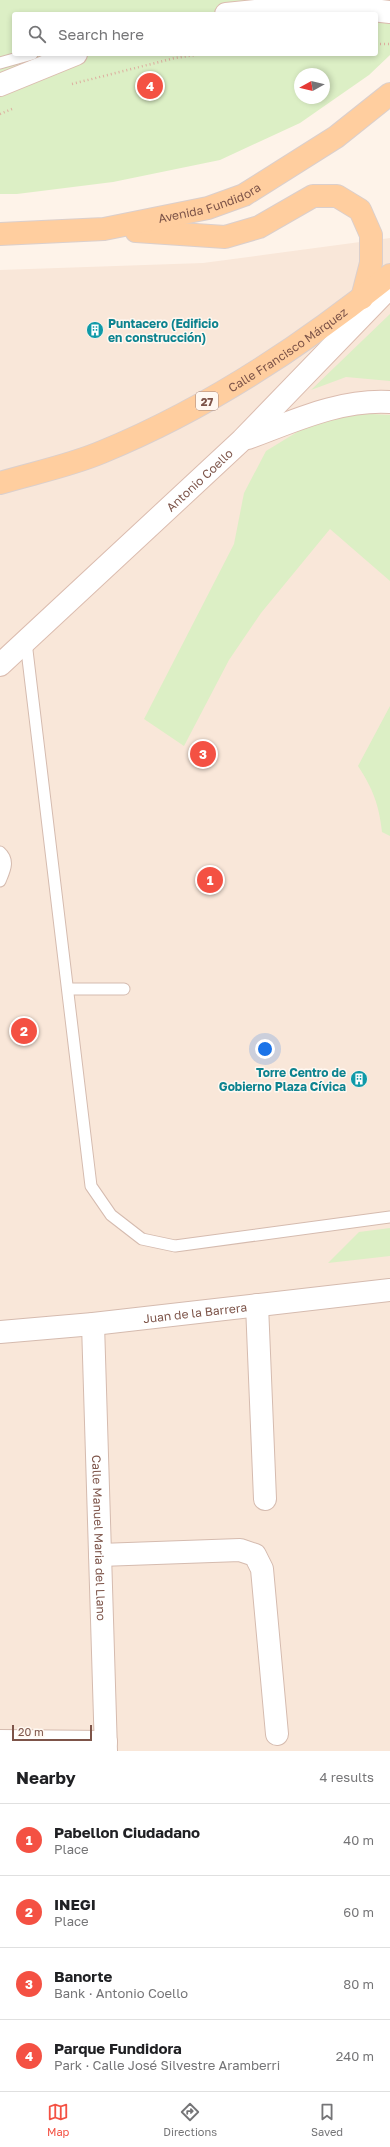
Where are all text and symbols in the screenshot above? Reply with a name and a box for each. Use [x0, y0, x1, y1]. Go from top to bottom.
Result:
search box [12, 12, 378, 56]
icon: search [26, 23, 48, 45]
text: Search here [58, 25, 144, 43]
north arrow [294, 68, 330, 104]
pin: 4 [137, 71, 163, 101]
street label: Avenida Fundidora [157, 179, 263, 225]
street label: Calle Francisco Márquez [225, 304, 350, 395]
place label: Puntacero (Edificio en construcción) [108, 316, 219, 345]
building icon: Puntacero (Edificio en construcción) [85, 320, 105, 340]
road number: 27 [196, 392, 218, 410]
street label: Antonio Coello [163, 445, 236, 514]
pin: 3 [190, 739, 216, 769]
pin: 1 [197, 865, 223, 895]
pin: 2 [11, 1016, 37, 1046]
your location [255, 1039, 275, 1059]
place label: Torre Centro de Gobierno Plaza Cívica [219, 1065, 346, 1094]
building icon: Torre Centro de Gobierno Plaza Cívica [349, 1069, 369, 1089]
street label: Juan de la Barrera [142, 1299, 248, 1326]
street label: Calle Manuel Maria del Llano [89, 1455, 110, 1621]
scale bar [12, 1723, 92, 1742]
text: 20 m [18, 1725, 44, 1738]
text: Nearby [16, 1767, 76, 1788]
text: 4 results [320, 1769, 374, 1785]
text: Pabellon Ciudadano [54, 1823, 200, 1841]
text: 1 [26, 1832, 32, 1848]
text: 40 m [343, 1832, 374, 1848]
text: Place [54, 1841, 89, 1857]
text: INEGI [54, 1895, 96, 1913]
text: 2 [25, 1904, 33, 1920]
text: 60 m [343, 1904, 374, 1920]
text: Place [54, 1913, 89, 1929]
text: Banorte [54, 1967, 112, 1985]
text: 3 [25, 1976, 33, 1992]
text: 80 m [343, 1976, 374, 1992]
text: Bank · Antonio Coello [54, 1985, 188, 2001]
text: Parque Fundidora [54, 2039, 182, 2057]
text: 4 [25, 2048, 33, 2064]
text: 240 m [336, 2048, 374, 2064]
text: Park · Calle José Silvestre Aramberri [54, 2057, 280, 2073]
tab: Map [47, 2101, 69, 2138]
tab: Directions [163, 2101, 217, 2138]
tab: Saved [311, 2101, 343, 2138]

